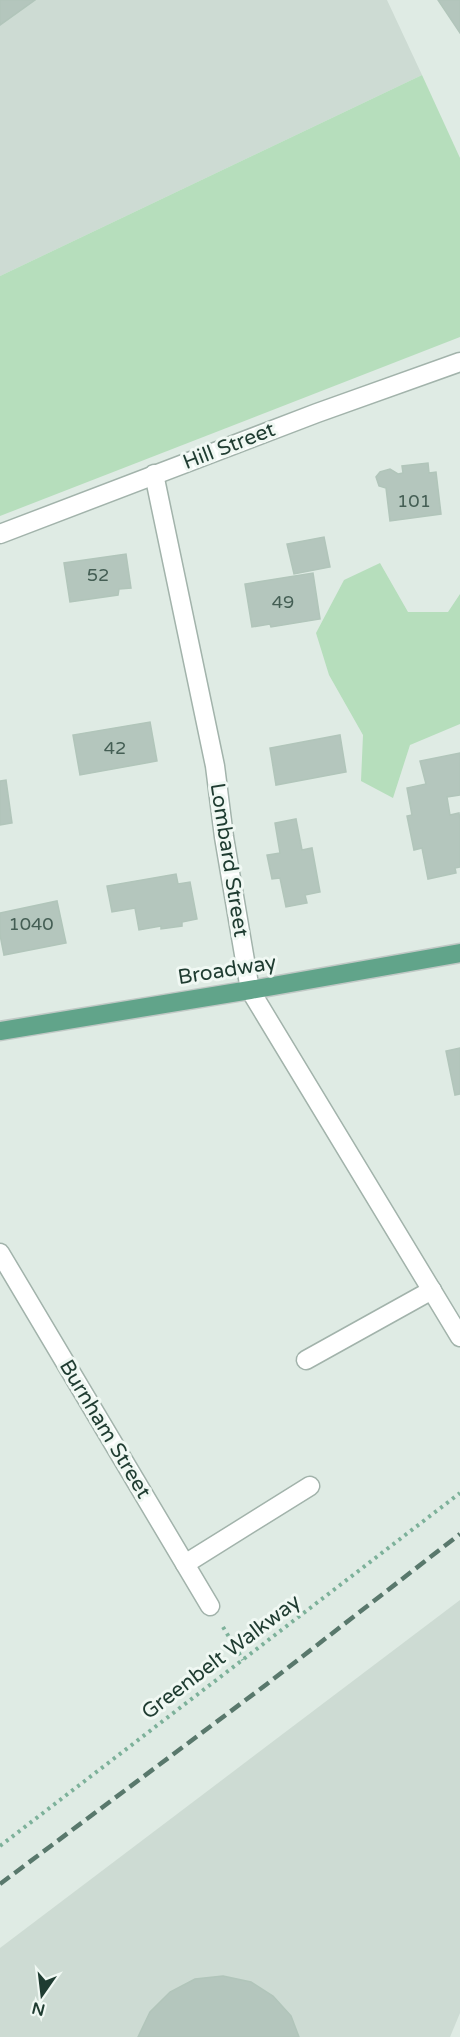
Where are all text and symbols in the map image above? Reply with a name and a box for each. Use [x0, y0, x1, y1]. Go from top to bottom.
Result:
street label: Hill Street [179, 417, 279, 475]
house number: 101 [397, 490, 431, 512]
house number: 52 [87, 564, 109, 586]
house number: 49 [272, 591, 294, 613]
house number: 42 [104, 737, 126, 759]
street label: Lombard Street [204, 781, 254, 939]
house number: 1040 [8, 913, 54, 935]
street label: Broadway [176, 950, 278, 990]
street label: Burnham Street [54, 1355, 156, 1503]
street label: Greenbelt Walkway [137, 1589, 305, 1725]
north arrow [12, 1965, 72, 2025]
text: N [30, 1997, 47, 2020]

